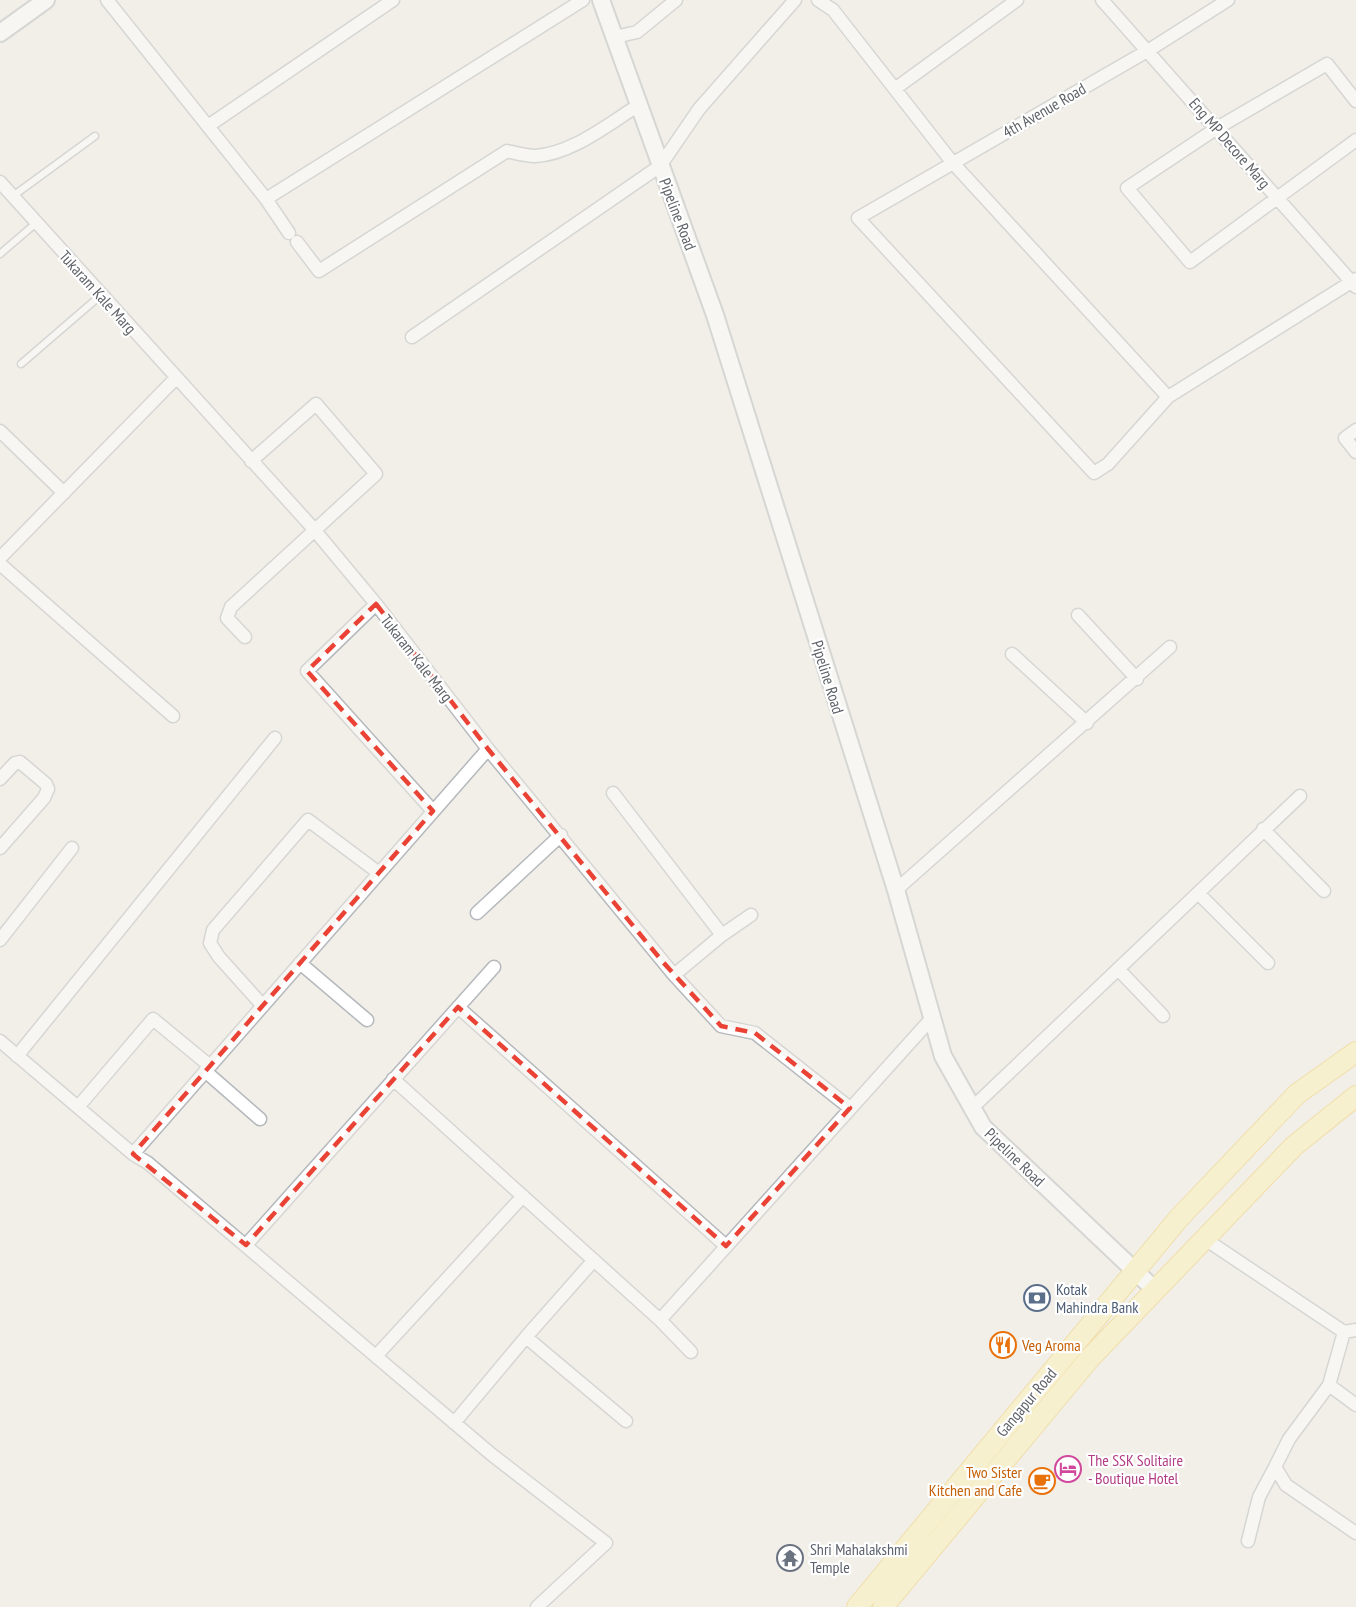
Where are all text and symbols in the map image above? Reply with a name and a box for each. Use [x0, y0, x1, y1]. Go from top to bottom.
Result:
street label: 4th Avenue Road [999, 78, 1089, 142]
street label: Eng MP Decore Marg [1185, 93, 1275, 193]
street label: Pipeline Road [655, 175, 701, 253]
street label: Tukaram Kale Marg [55, 246, 141, 338]
street label: Tukaram Kale Marg [377, 610, 457, 706]
street label: Pipeline Road [807, 638, 849, 716]
street label: Pipeline Road [981, 1123, 1049, 1191]
place label: Kotak Mahindra Bank [1056, 1279, 1139, 1317]
bank icon: Kotak Mahindra Bank [1022, 1283, 1052, 1313]
restaurant icon: Veg Aroma [988, 1330, 1018, 1360]
place label: Veg Aroma [1021, 1335, 1081, 1355]
street label: Gangapur Road [991, 1364, 1061, 1440]
place label: The SSK Solitaire - Boutique Hotel [1088, 1450, 1183, 1488]
hotel icon: The SSK Solitaire - Boutique Hotel [1053, 1454, 1083, 1484]
place label: Two Sister Kitchen and Cafe [929, 1462, 1023, 1500]
cafe icon: Two Sister Kitchen and Cafe [1027, 1466, 1057, 1496]
place label: Shri Mahalakshmi Temple [810, 1539, 908, 1577]
temple icon: Shri Mahalakshmi Temple [775, 1543, 805, 1573]

